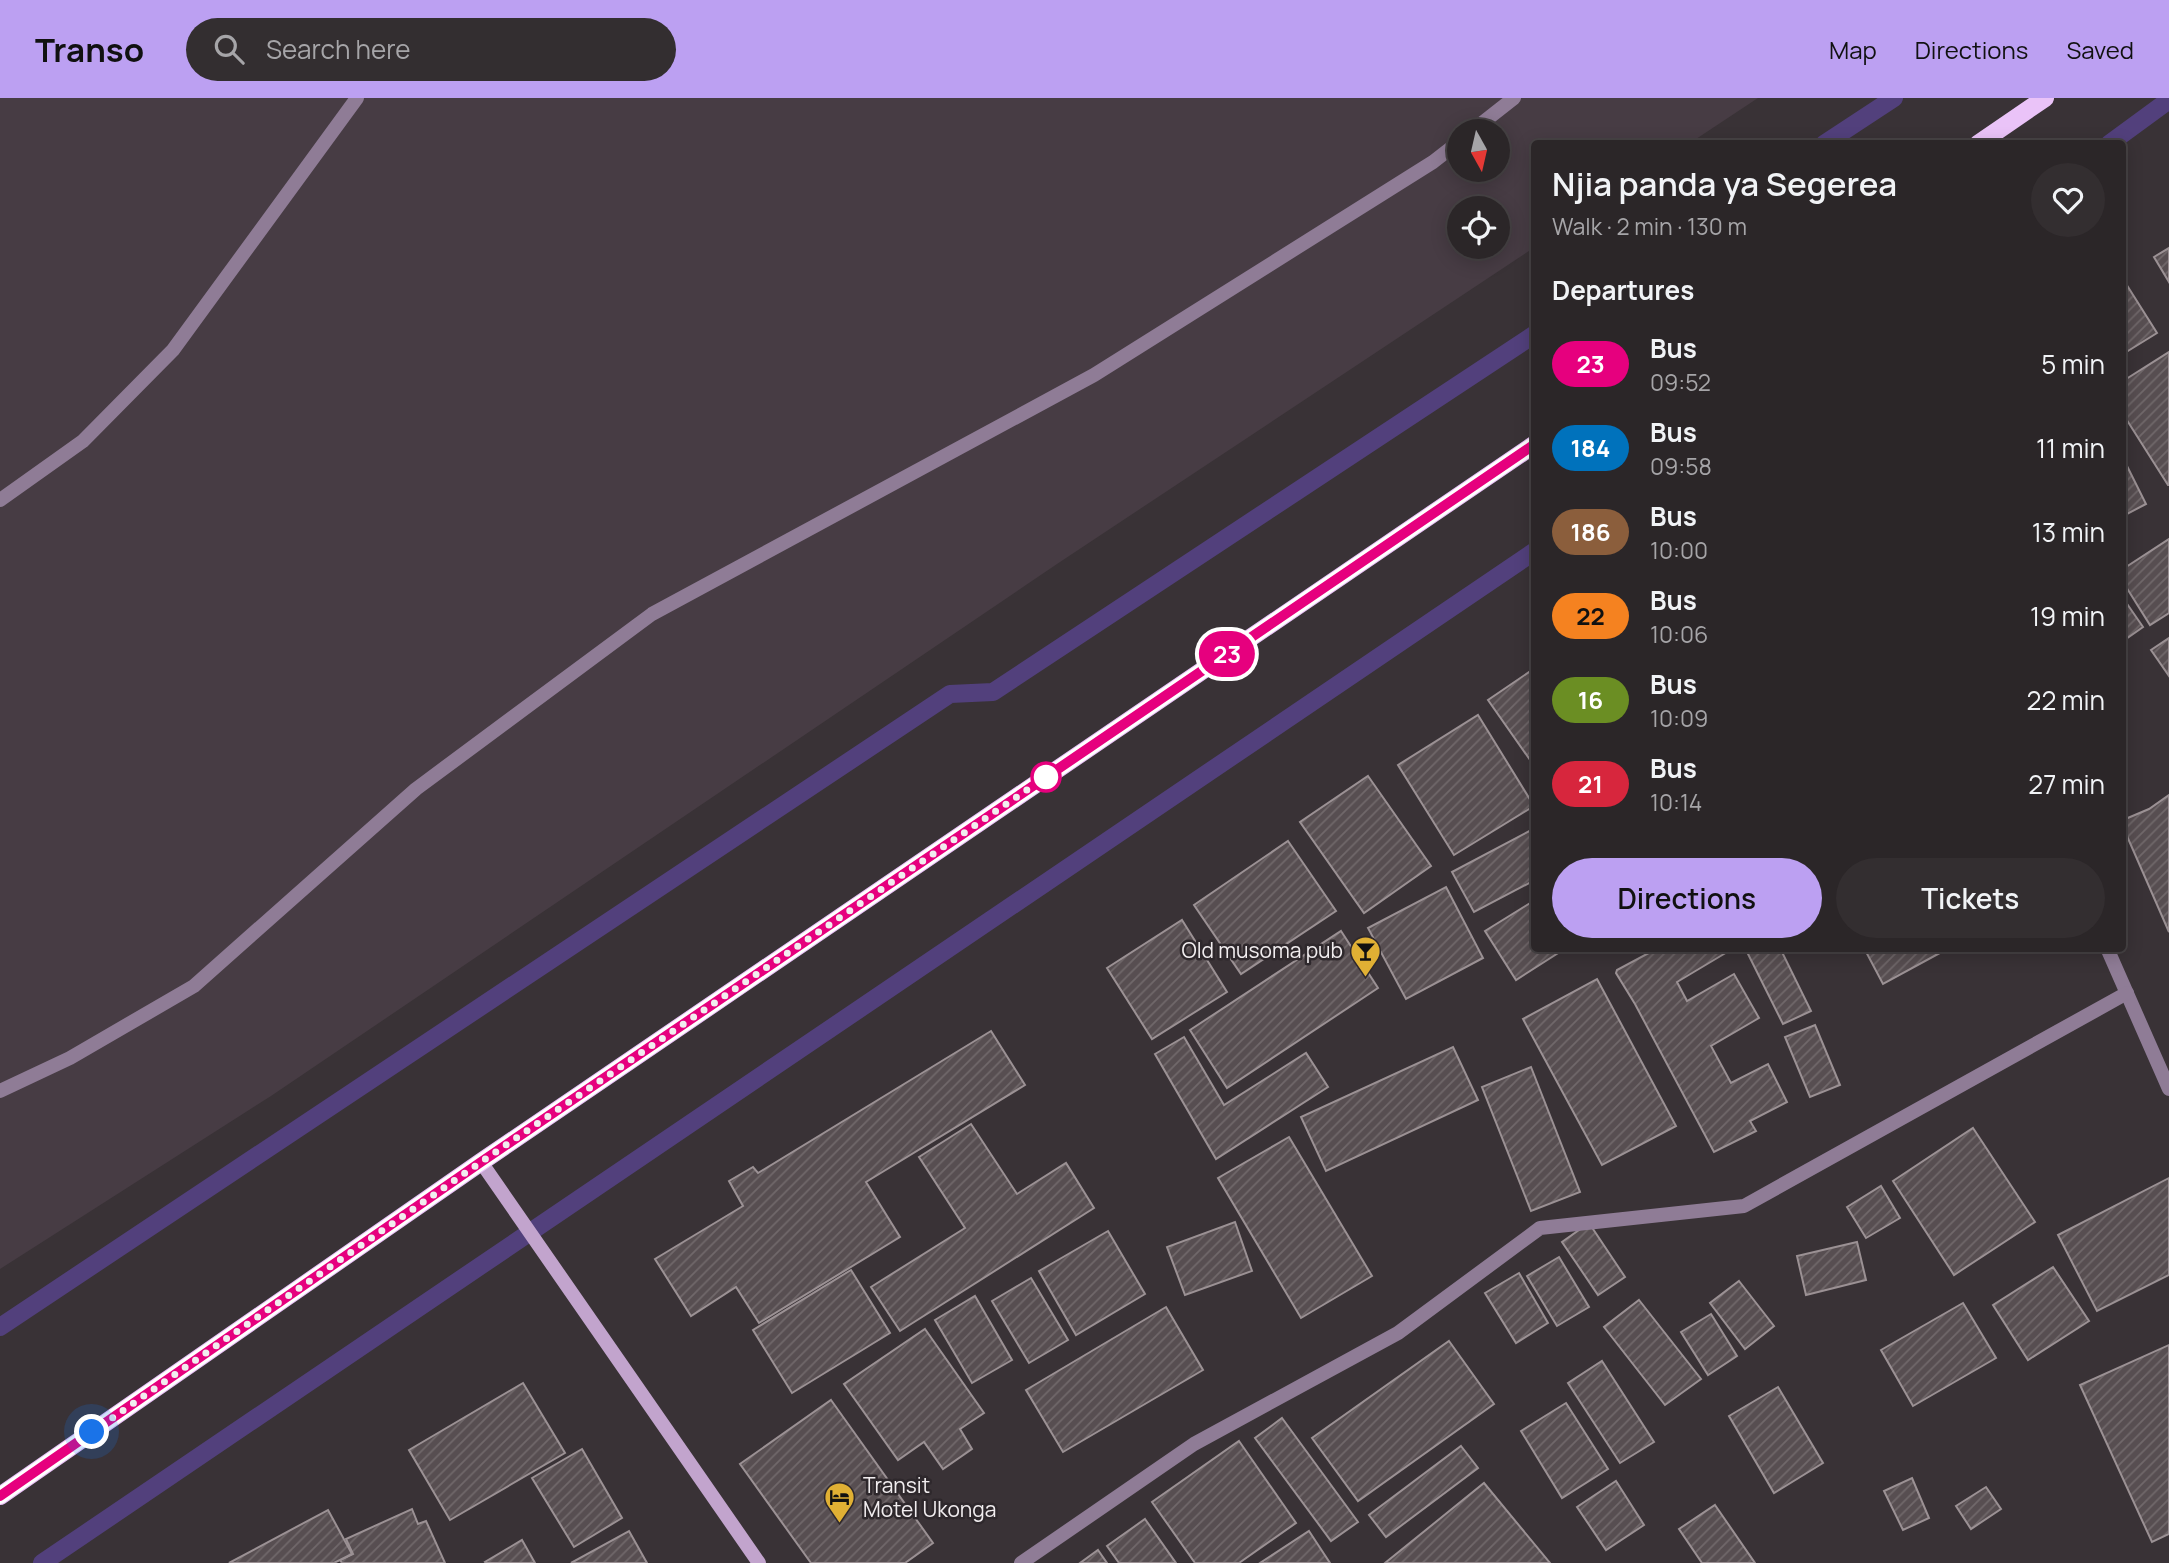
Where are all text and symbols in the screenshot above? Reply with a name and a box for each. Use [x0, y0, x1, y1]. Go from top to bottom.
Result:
search box [186, 18, 676, 81]
text: Transo [35, 27, 144, 72]
icon: search [210, 30, 248, 68]
text: Search here [266, 31, 411, 67]
text: Map [1829, 33, 1877, 66]
text: Directions [1915, 33, 2028, 66]
text: Saved [2066, 33, 2134, 66]
north arrow [1447, 119, 1510, 182]
map controls [1447, 119, 1510, 259]
text: Njia panda ya Segerea [1552, 161, 1897, 206]
button: heart [2031, 163, 2105, 237]
button: locate [1447, 196, 1510, 259]
text: Walk · 2 min · 130 m [1552, 210, 1747, 242]
text: Departures [1552, 272, 1694, 308]
text: Bus [1650, 330, 1697, 366]
text: 5 min [2041, 346, 2105, 382]
text: 23 [1576, 347, 1605, 380]
text: 09:52 [1650, 366, 1711, 398]
text: Bus [1650, 414, 1697, 450]
text: 11 min [2036, 430, 2105, 466]
text: 184 [1571, 431, 1610, 464]
text: 09:58 [1650, 450, 1712, 482]
text: Bus [1650, 498, 1697, 534]
text: 13 min [2032, 514, 2105, 550]
text: 186 [1570, 515, 1611, 548]
text: 10:00 [1650, 534, 1708, 566]
text: Bus [1650, 582, 1697, 618]
text: 19 min [2030, 598, 2105, 634]
text: 22 [1576, 599, 1605, 632]
text: 10:06 [1650, 618, 1708, 650]
line badge: 23 [1196, 631, 1258, 677]
text: 23 [1213, 637, 1241, 670]
text: Bus [1650, 666, 1697, 702]
text: 22 min [2027, 682, 2105, 718]
text: 16 [1578, 683, 1603, 716]
text: 10:09 [1650, 702, 1708, 734]
text: Bus [1650, 750, 1697, 786]
unlabelled marker [1031, 762, 1061, 792]
text: 27 min [2028, 766, 2105, 802]
text: 21 [1578, 767, 1603, 800]
text: 10:14 [1650, 786, 1702, 818]
button: Directions [1552, 858, 1822, 938]
button: Tickets [1836, 858, 2105, 938]
bar icon: Old musoma pub [1349, 934, 1383, 978]
place label: Old musoma pub [1182, 936, 1343, 964]
your location [74, 1414, 109, 1449]
place label: Transit Motel Ukonga [863, 1471, 996, 1523]
hotel icon: Transit Motel Ukonga [823, 1481, 857, 1525]

